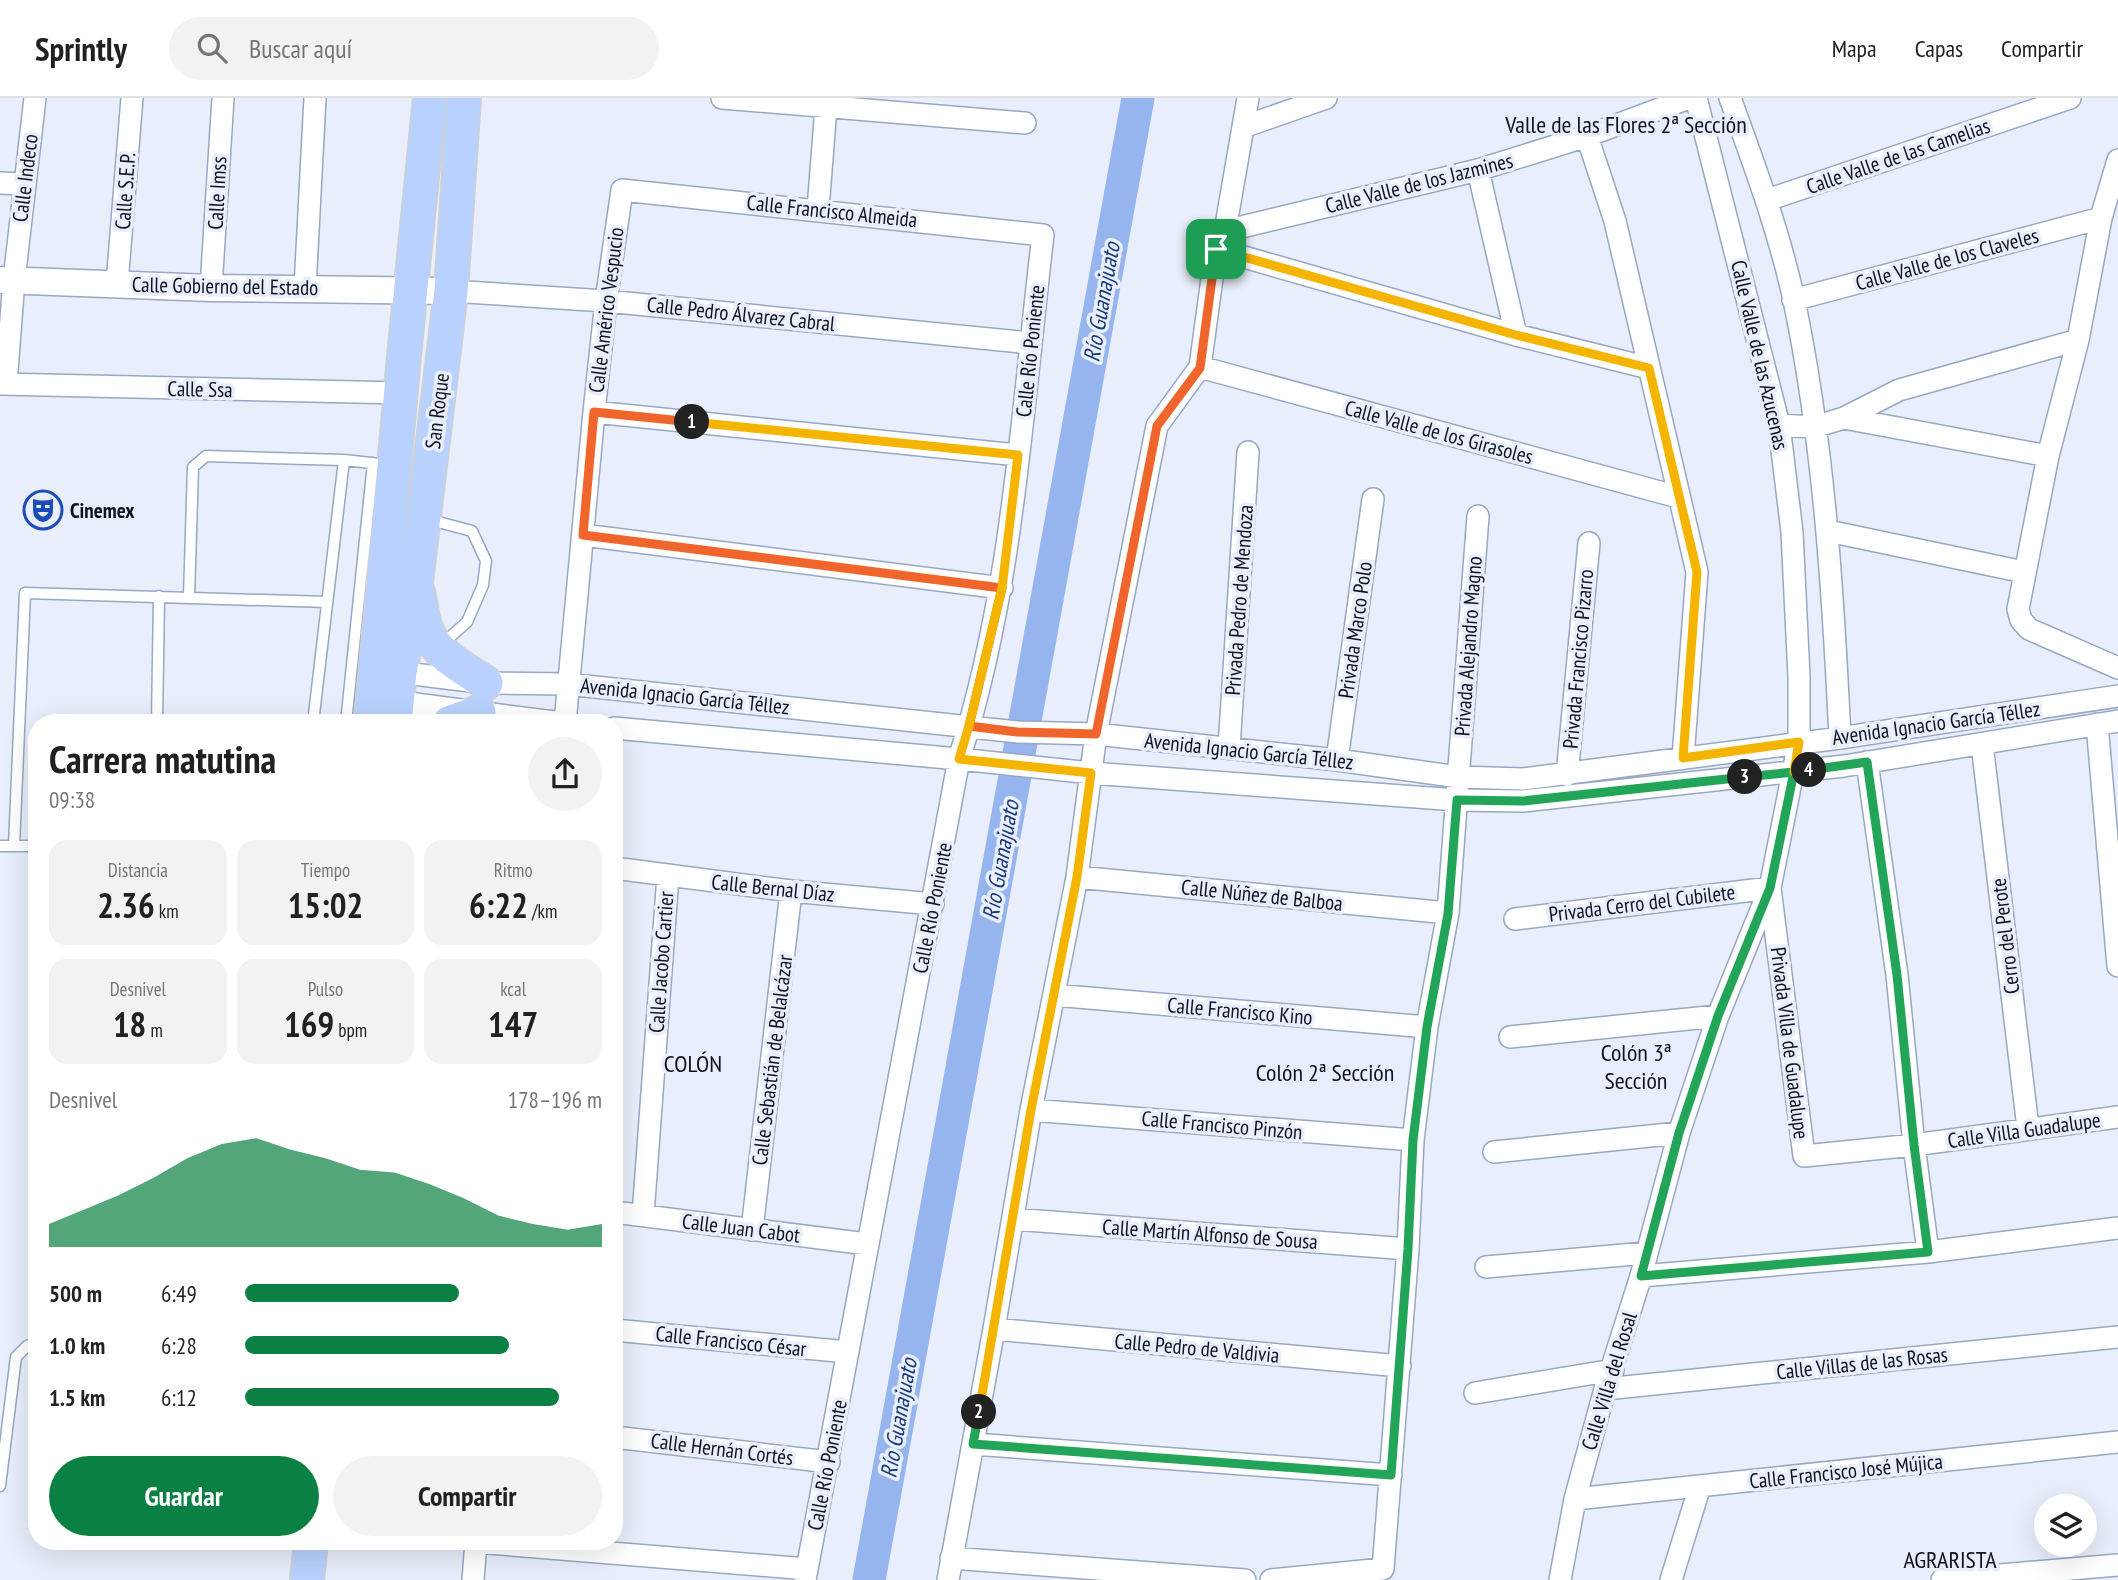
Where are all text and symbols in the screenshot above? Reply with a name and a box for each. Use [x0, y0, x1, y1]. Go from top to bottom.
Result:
search box [169, 17, 659, 80]
text: Sprintly [35, 27, 127, 70]
icon: search [193, 29, 231, 67]
text: Buscar aquí [249, 32, 352, 65]
text: Mapa [1832, 33, 1877, 64]
text: Capas [1915, 33, 1963, 64]
text: Compartir [2001, 33, 2083, 64]
district label: Valle de las Flores 2ª Sección [1504, 109, 1747, 140]
street label: Calle Valle de las Camelias [1803, 112, 1993, 200]
street label: Calle Indeco [6, 132, 44, 224]
street label: Calle Valle de los Jazmines [1322, 147, 1516, 219]
street label: Calle S.E.P. [109, 152, 141, 230]
street label: Calle Imss [202, 156, 232, 230]
street label: Calle Francisco Almeida [745, 189, 919, 233]
pin [1186, 219, 1246, 279]
street label: Calle Valle de los Claveles [1852, 222, 2042, 296]
street label: Calle Américo Vespucio [582, 226, 630, 394]
icon: arrive [1197, 230, 1235, 268]
water label: Río Guanajuato [1076, 238, 1126, 364]
street label: Calle Valle de las Azucenas [1725, 258, 1795, 452]
street label: Calle Gobierno del Estado [132, 271, 318, 301]
street label: Calle Río Poniente [1010, 284, 1050, 418]
street label: Calle Pedro Álvarez Cabral [646, 291, 837, 337]
street label: San Roque [419, 372, 455, 450]
street label: Calle Ssa [167, 375, 233, 403]
street label: Calle Valle de los Girasoles [1342, 394, 1536, 470]
pin: 1 [674, 404, 710, 440]
text: 1 [687, 409, 696, 433]
theatre icon: Cinemex [22, 489, 64, 531]
place label: Cinemex [70, 497, 135, 524]
street label: Privada Pedro de Mendoza [1219, 504, 1259, 696]
street label: Privada Alejandro Magno [1448, 555, 1488, 737]
street label: Privada Marco Polo [1332, 560, 1378, 700]
street label: Privada Francisco Pizarro [1557, 568, 1599, 750]
street label: Avenida Ignacio García Téllez [579, 672, 791, 720]
street label: Avenida Ignacio García Téllez [1830, 695, 2042, 751]
street label: Avenida Ignacio García Téllez [1143, 727, 1355, 775]
text: Carrera matutina [49, 734, 276, 783]
button: share [528, 737, 602, 811]
pin: 4 [1792, 752, 1826, 788]
text: 4 [1804, 757, 1813, 781]
pin: 3 [1728, 760, 1762, 794]
text: 3 [1740, 764, 1749, 788]
text: 09:38 [49, 785, 95, 814]
water label: Río Guanajuato [975, 796, 1025, 922]
street label: Calle Río Poniente [906, 840, 958, 976]
text: Distancia [108, 858, 168, 882]
text: Tiempo [301, 858, 350, 882]
text: Ritmo [494, 858, 533, 882]
street label: Calle Bernal Díaz [710, 868, 836, 908]
street label: Calle Núñez de Balboa [1180, 873, 1344, 917]
street label: Cerro del Perote [1985, 877, 2025, 995]
street label: Privada Cerro del Cubilete [1547, 878, 1737, 928]
text: 2.36 [97, 882, 155, 928]
text: 15:02 [288, 882, 363, 928]
text: 6:22 [469, 882, 528, 928]
street label: Calle Jacobo Cartier [643, 890, 679, 1034]
text: km [155, 899, 179, 923]
text: /km [528, 899, 557, 923]
street label: Privada Villa de Guadalupe [1765, 945, 1815, 1141]
street label: Calle Sebastián de Belalcázar [746, 953, 798, 1167]
text: Desnivel [110, 977, 166, 1001]
text: Pulso [308, 977, 343, 1001]
text: kcal [500, 977, 526, 1001]
street label: Calle Francisco Kino [1166, 991, 1314, 1031]
text: 18 [113, 1001, 146, 1047]
text: 169 [284, 1001, 334, 1047]
text: 147 [488, 1001, 538, 1047]
text: m [146, 1018, 163, 1042]
text: bpm [334, 1018, 367, 1042]
district label: Colón 3ª Sección [1601, 1037, 1671, 1096]
district label: COLÓN [664, 1048, 722, 1079]
district label: Colón 2ª Sección [1256, 1057, 1394, 1088]
text: Desnivel [49, 1085, 117, 1114]
text: 178–196 m [508, 1085, 602, 1114]
street label: Calle Francisco Pinzón [1140, 1105, 1304, 1145]
street label: Calle Villa Guadalupe [1946, 1106, 2102, 1154]
street label: Calle Juan Cabot [680, 1207, 802, 1249]
street label: Calle Martín Alfonso de Sousa [1101, 1213, 1319, 1255]
text: 500 m [49, 1279, 102, 1308]
text: 6:49 [161, 1279, 197, 1308]
street label: Calle Villa del Rosal [1575, 1309, 1643, 1453]
street label: Calle Francisco César [654, 1320, 808, 1362]
street label: Calle Pedro de Valdivia [1114, 1327, 1280, 1369]
text: 1.0 km [49, 1331, 105, 1360]
text: 6:28 [161, 1331, 197, 1360]
street label: Calle Villas de las Rosas [1775, 1341, 1949, 1385]
water label: Río Guanajuato [873, 1354, 923, 1480]
text: 1.5 km [49, 1383, 105, 1412]
text: 6:12 [161, 1383, 197, 1412]
pin: 2 [962, 1394, 996, 1430]
street label: Calle Río Poniente [801, 1397, 853, 1533]
text: 2 [974, 1399, 983, 1423]
street label: Calle Hernán Cortés [649, 1427, 795, 1471]
street label: Calle Francisco José Mújica [1748, 1447, 1944, 1495]
button: Guardar [49, 1456, 319, 1536]
button: Compartir [333, 1456, 602, 1536]
map controls [2034, 1494, 2097, 1557]
button: layers [2034, 1494, 2097, 1557]
district label: AGRARISTA [1903, 1544, 1997, 1575]

